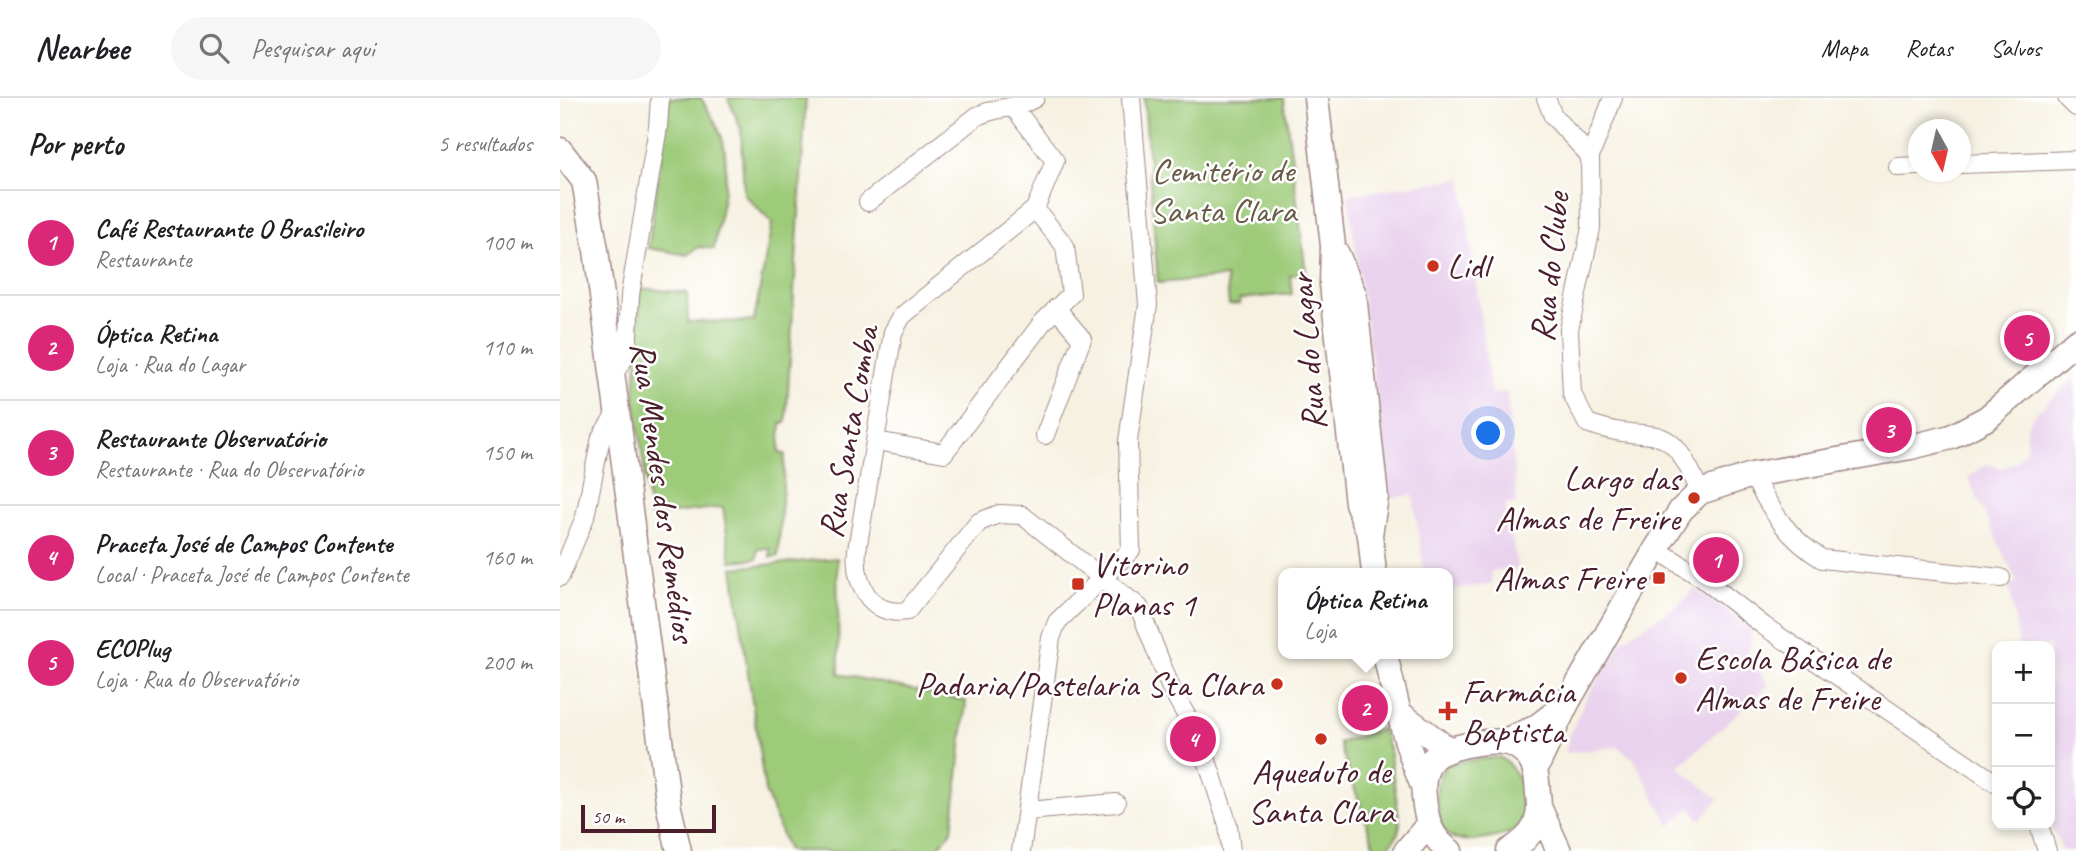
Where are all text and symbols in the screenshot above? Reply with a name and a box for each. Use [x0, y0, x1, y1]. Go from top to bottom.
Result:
search box [171, 17, 661, 80]
text: Nearbee [35, 27, 129, 69]
icon: search [195, 29, 233, 67]
text: Pesquisar aqui [251, 32, 375, 65]
text: Mapa [1821, 33, 1868, 63]
text: Rotas [1906, 33, 1952, 63]
text: Salvos [1990, 33, 2041, 63]
north arrow [1908, 119, 1971, 182]
text: Por perto [28, 125, 123, 163]
text: 5 resultados [438, 129, 532, 158]
park label: Cemitério de Santa Clara [1150, 148, 1299, 233]
street label: Rua do Clube [1519, 188, 1580, 344]
text: Café Restaurante O Brasileiro [95, 212, 363, 245]
text: 1 [46, 228, 56, 257]
text: 100 m [483, 228, 532, 257]
place label: Lidl [1447, 244, 1495, 289]
text: Restaurante [95, 245, 192, 274]
marker: Lidl [1425, 258, 1441, 274]
street label: Rua do Lagar [1278, 269, 1337, 432]
pin: 5 [2004, 312, 2050, 364]
text: Óptica Retina [95, 317, 217, 350]
street label: Rua Santa Comba [808, 320, 890, 541]
text: 2 [46, 333, 56, 362]
text: 110 m [483, 333, 532, 362]
street label: Rua Mendes dos Remédios [620, 339, 707, 648]
text: Loja · Rua do Lagar [95, 350, 245, 379]
pin: 3 [1866, 404, 1912, 456]
your location [1471, 416, 1505, 450]
text: Restaurante Observatório [95, 422, 326, 455]
text: 3 [46, 438, 56, 467]
text: 150 m [483, 438, 532, 467]
text: Restaurante · Rua do Observatório [95, 455, 363, 484]
place label: Largo das Almas de Freire [1495, 456, 1683, 541]
marker: Largo das Almas de Freire [1686, 490, 1702, 506]
text: Praceta José de Campos Contente [95, 527, 392, 560]
pin: 1 [1693, 534, 1739, 586]
place label: Vitorino Planas 1 [1092, 542, 1198, 627]
text: 4 [46, 543, 56, 572]
text: 160 m [483, 543, 532, 572]
place label: Almas Freire [1494, 556, 1648, 601]
text: Local · Praceta José de Campos Contente [95, 560, 409, 589]
popup [1278, 568, 1453, 659]
marker: Almas Freire [1651, 570, 1667, 586]
marker: Vitorino Planas 1 [1070, 576, 1086, 592]
text: Óptica Retina [1304, 583, 1427, 616]
text: Loja [1304, 616, 1336, 645]
text: ECOPlug [95, 632, 170, 665]
place label: Escola Básica de Almas de Freire [1695, 636, 1893, 721]
map controls [1992, 641, 2055, 830]
button: + [1992, 641, 2055, 704]
text: 5 [46, 648, 56, 677]
text: 200 m [483, 648, 532, 677]
place label: Padaria/Pastelaria Sta Clara [916, 662, 1265, 707]
text: Loja · Rua do Observatório [95, 665, 298, 694]
place label: Farmácia Baptista [1462, 669, 1576, 754]
marker: Escola Básica de Almas de Freire [1673, 670, 1689, 686]
marker: Padaria/Pastelaria Sta Clara [1269, 676, 1285, 692]
pin: 2 [1342, 682, 1388, 734]
marker: Farmácia Baptista [1440, 703, 1456, 719]
button: − [1992, 704, 2055, 767]
pin: 4 [1170, 713, 1216, 765]
marker: Aqueduto de Santa Clara [1313, 731, 1329, 747]
place label: Aqueduto de Santa Clara [1248, 749, 1397, 834]
button: locate [1992, 767, 2055, 830]
scale bar [581, 802, 716, 834]
text: 50 m [592, 805, 624, 829]

